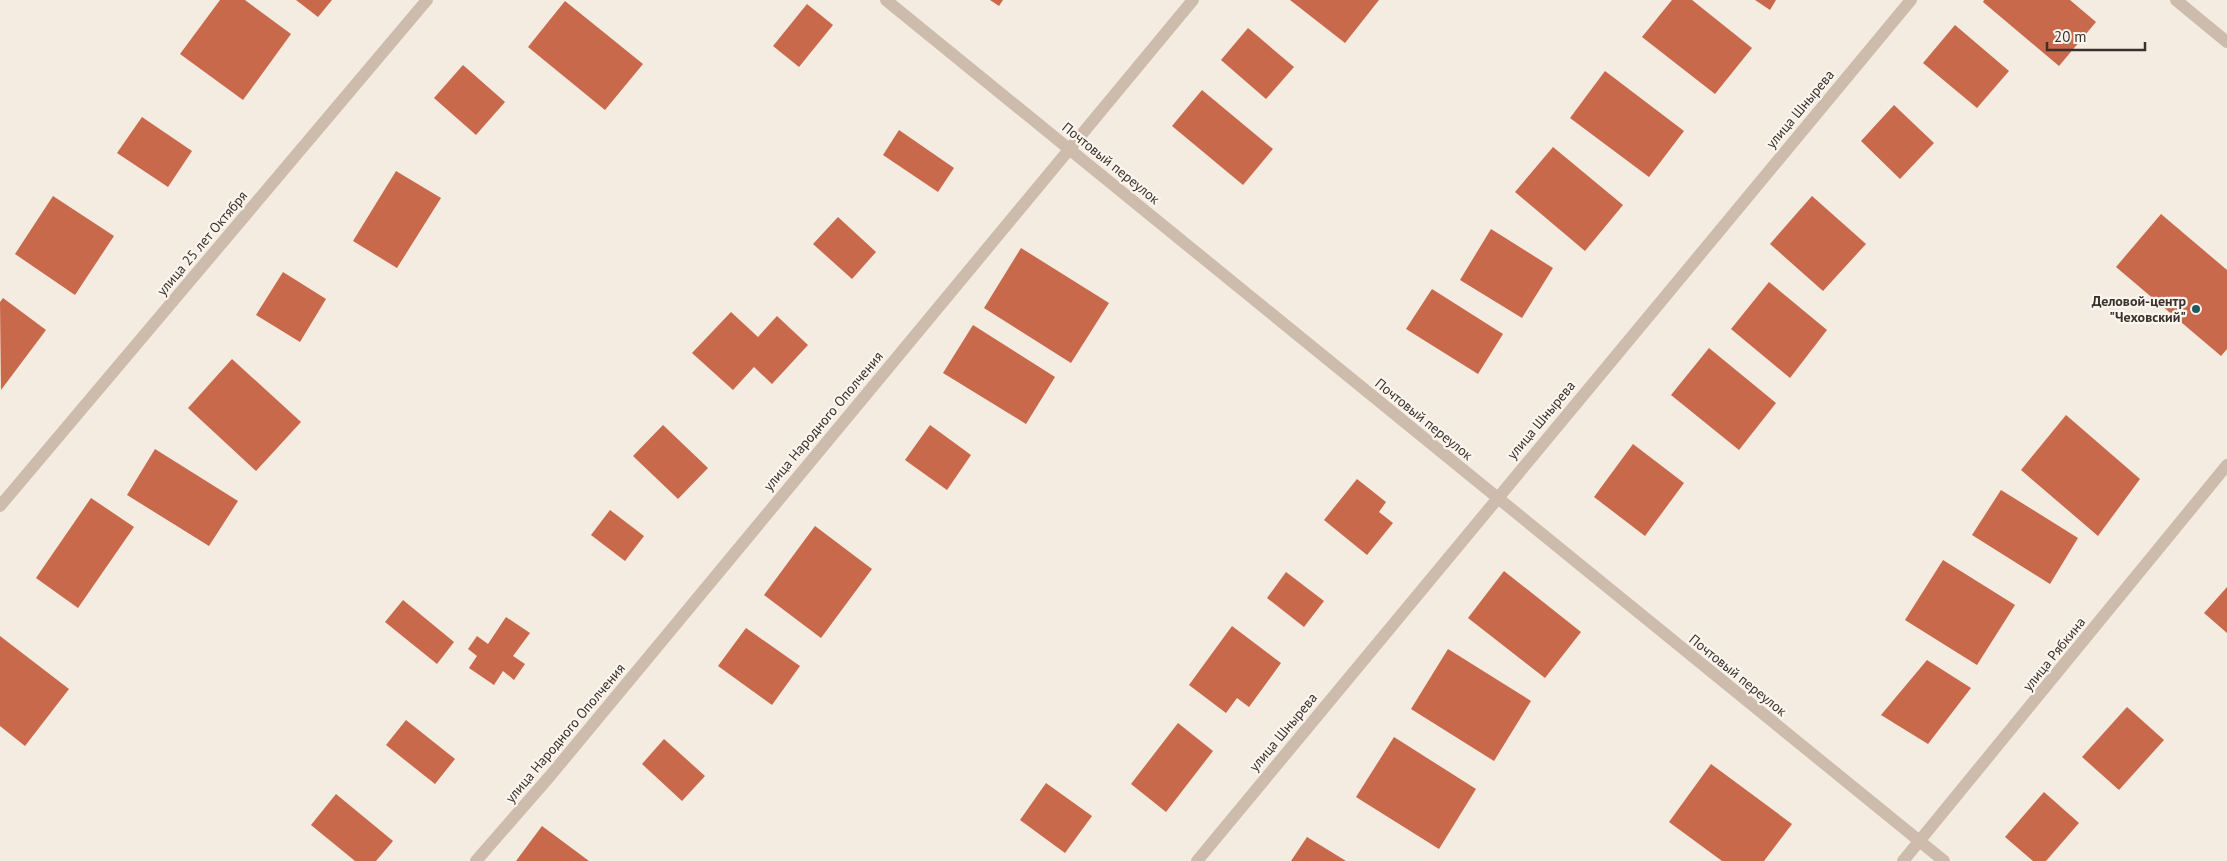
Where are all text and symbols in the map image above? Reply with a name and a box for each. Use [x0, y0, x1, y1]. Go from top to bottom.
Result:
scale bar [2047, 20, 2144, 52]
text: 20 m [2054, 27, 2087, 46]
street label: улица Шнырева [1762, 66, 1838, 152]
street label: Почтовый переулок [1058, 118, 1164, 208]
street label: улица 25 лет Октября [153, 187, 251, 299]
place label: Деловой-центр "Чеховский" [2092, 292, 2186, 326]
marker: Деловой-центр "Чеховский" [2190, 303, 2202, 315]
street label: улица Народного Ополчения [759, 347, 887, 495]
street label: Почтовый переулок [1371, 374, 1477, 464]
street label: улица Шнырева [1503, 377, 1579, 463]
street label: улица Рябкина [2019, 613, 2089, 695]
street label: Почтовый переулок [1685, 630, 1791, 720]
street label: улица Народного Ополчения [501, 659, 629, 807]
street label: улица Шнырева [1245, 689, 1321, 775]

